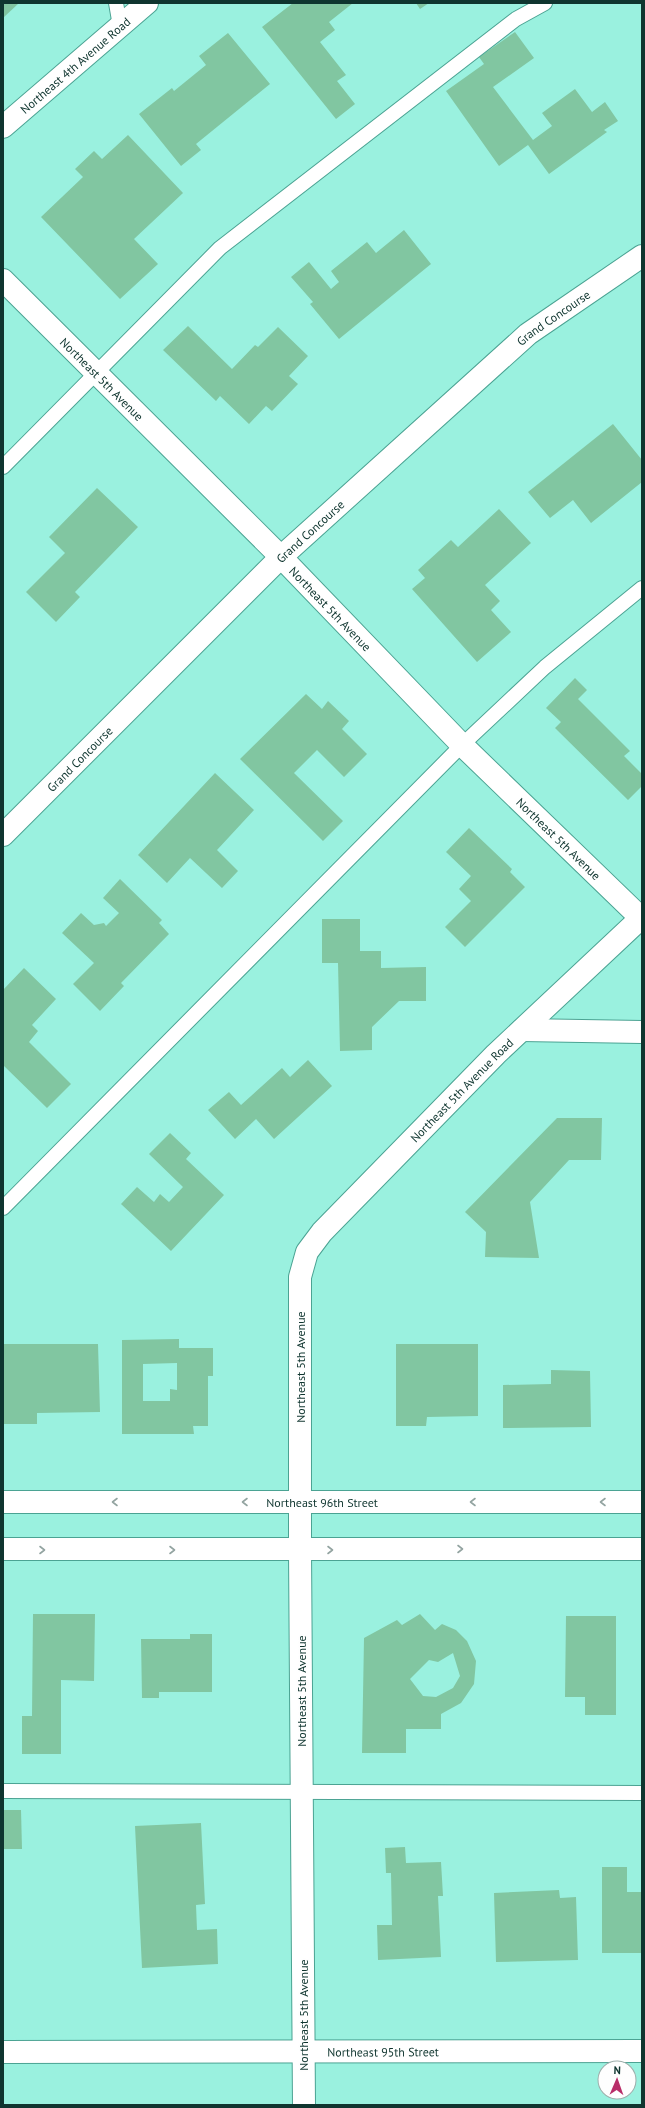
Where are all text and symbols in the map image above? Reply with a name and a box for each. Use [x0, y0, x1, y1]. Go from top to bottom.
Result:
street label: Northeast 4th Avenue Road [17, 14, 133, 116]
street label: Grand Concourse [513, 286, 593, 348]
street label: Northeast 5th Avenue [57, 334, 147, 424]
street label: Grand Concourse [273, 496, 347, 565]
street label: Northeast 5th Avenue [287, 563, 375, 654]
street label: Grand Concourse [44, 723, 115, 794]
street label: Northeast 5th Avenue [513, 794, 604, 883]
street label: Northeast 5th Avenue Road [407, 1035, 516, 1145]
street label: Northeast 5th Avenue [293, 1311, 308, 1423]
street label: Northeast 96th Street [266, 1495, 378, 1510]
one-way arrow [112, 1498, 118, 1506]
one-way arrow [242, 1498, 248, 1506]
one-way arrow [470, 1498, 476, 1506]
one-way arrow [600, 1498, 606, 1506]
one-way arrow [457, 1545, 463, 1553]
one-way arrow [39, 1546, 45, 1554]
one-way arrow [169, 1546, 175, 1554]
one-way arrow [327, 1546, 333, 1554]
street label: Northeast 5th Avenue [294, 1635, 309, 1747]
street label: Northeast 5th Avenue [296, 1959, 311, 2071]
street label: Northeast 95th Street [327, 2044, 439, 2059]
north arrow [597, 2060, 637, 2100]
text: N [613, 2063, 621, 2077]

